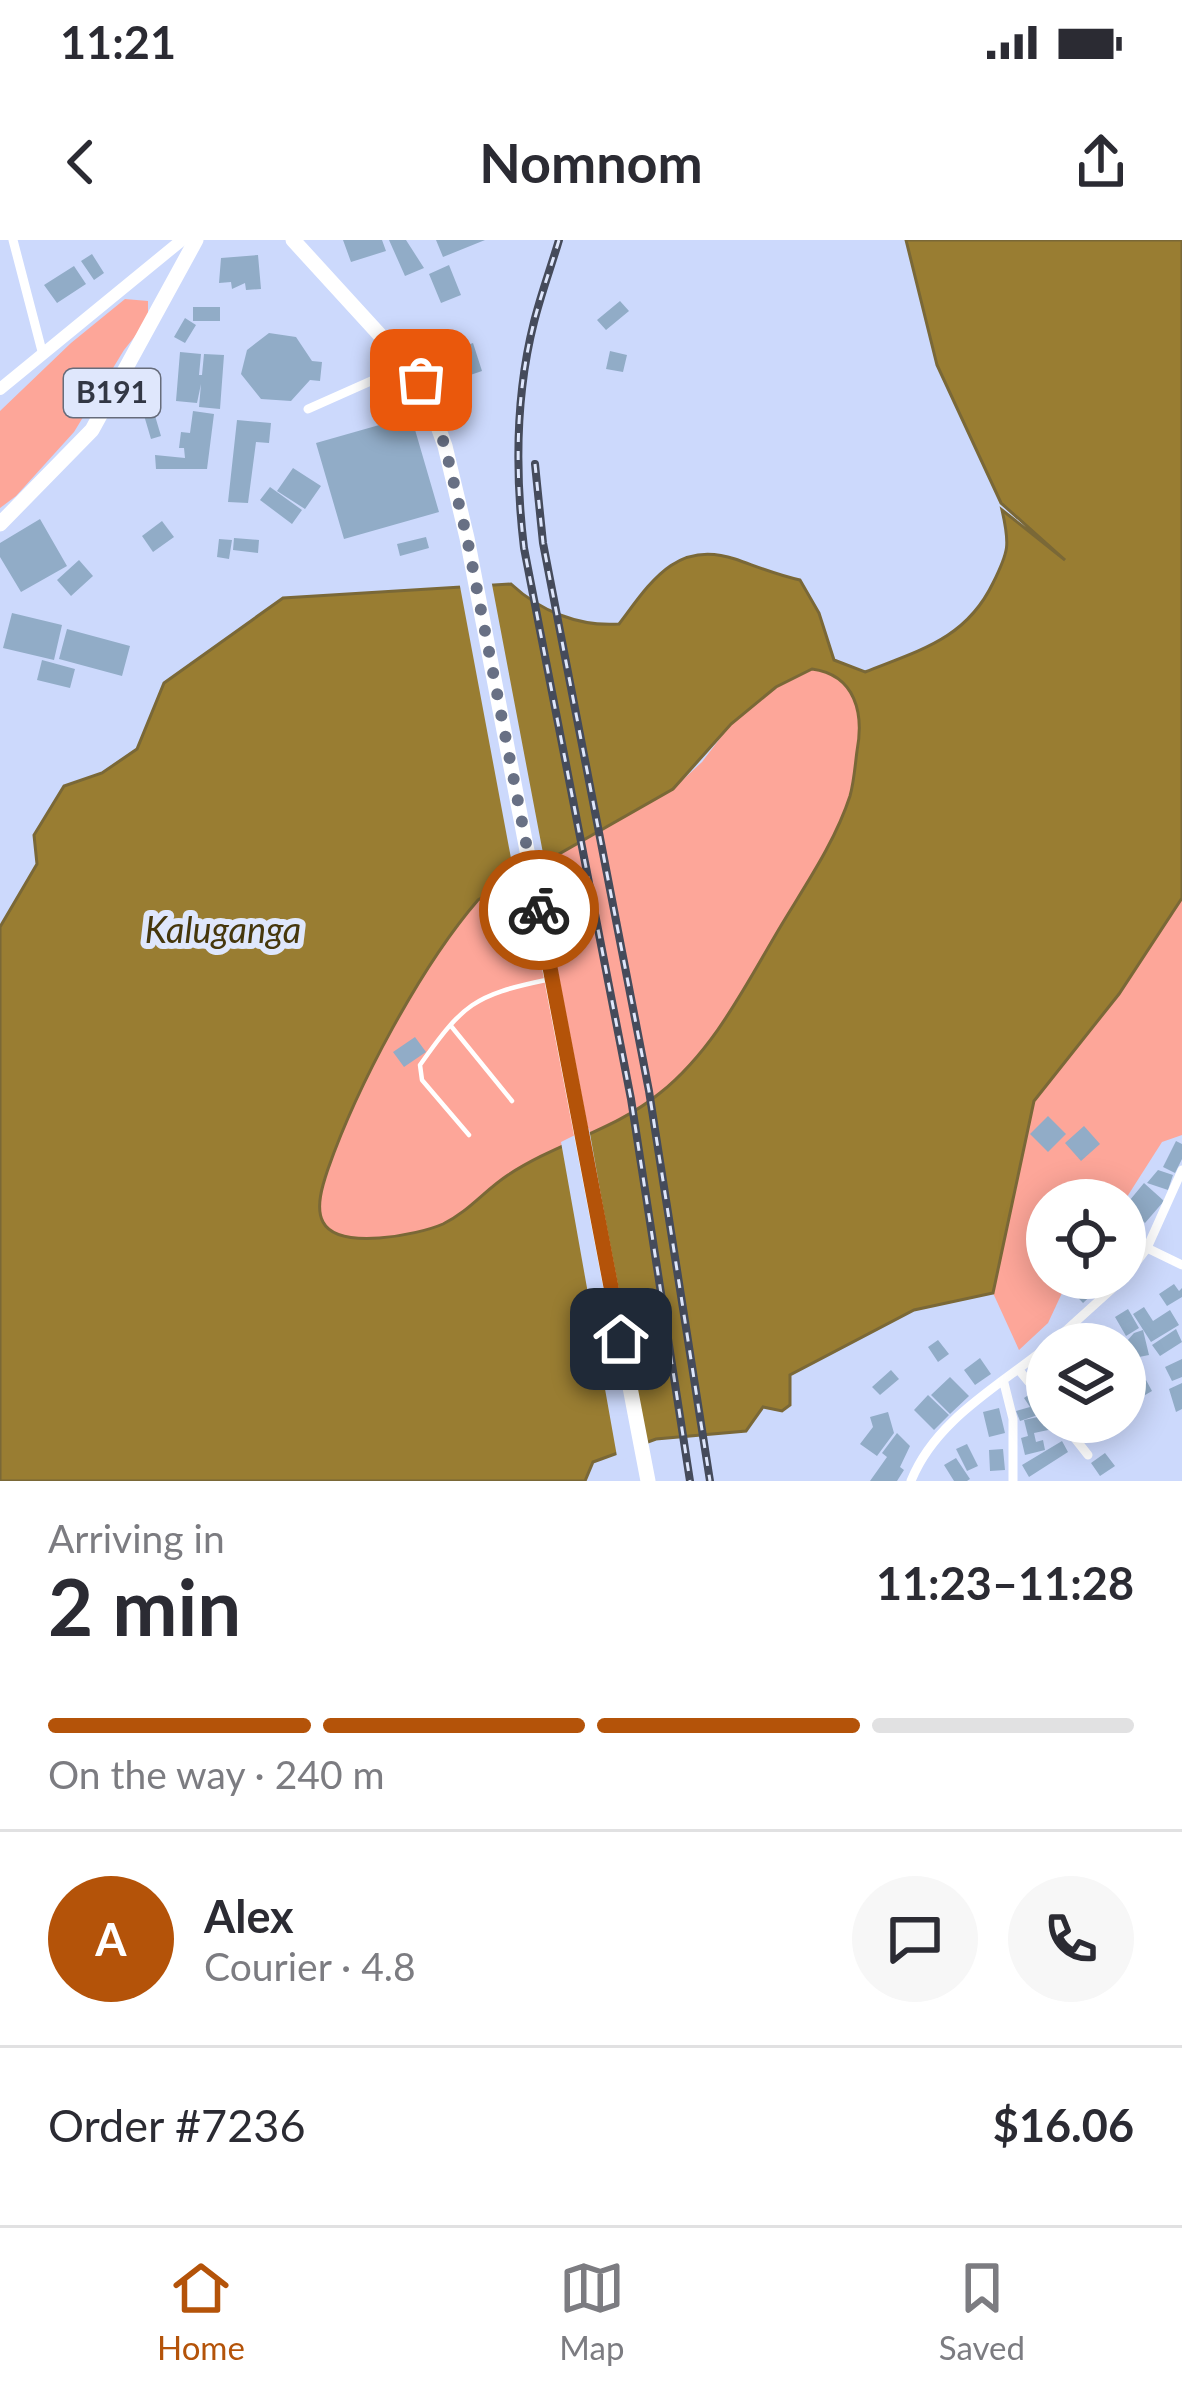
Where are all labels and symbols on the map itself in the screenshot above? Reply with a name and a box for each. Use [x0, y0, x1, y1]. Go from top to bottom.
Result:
pin [370, 329, 472, 431]
road number: B191 [64, 369, 160, 417]
courier [479, 850, 599, 970]
water label: Kaluganga [145, 907, 301, 951]
pin [570, 1288, 672, 1390]

